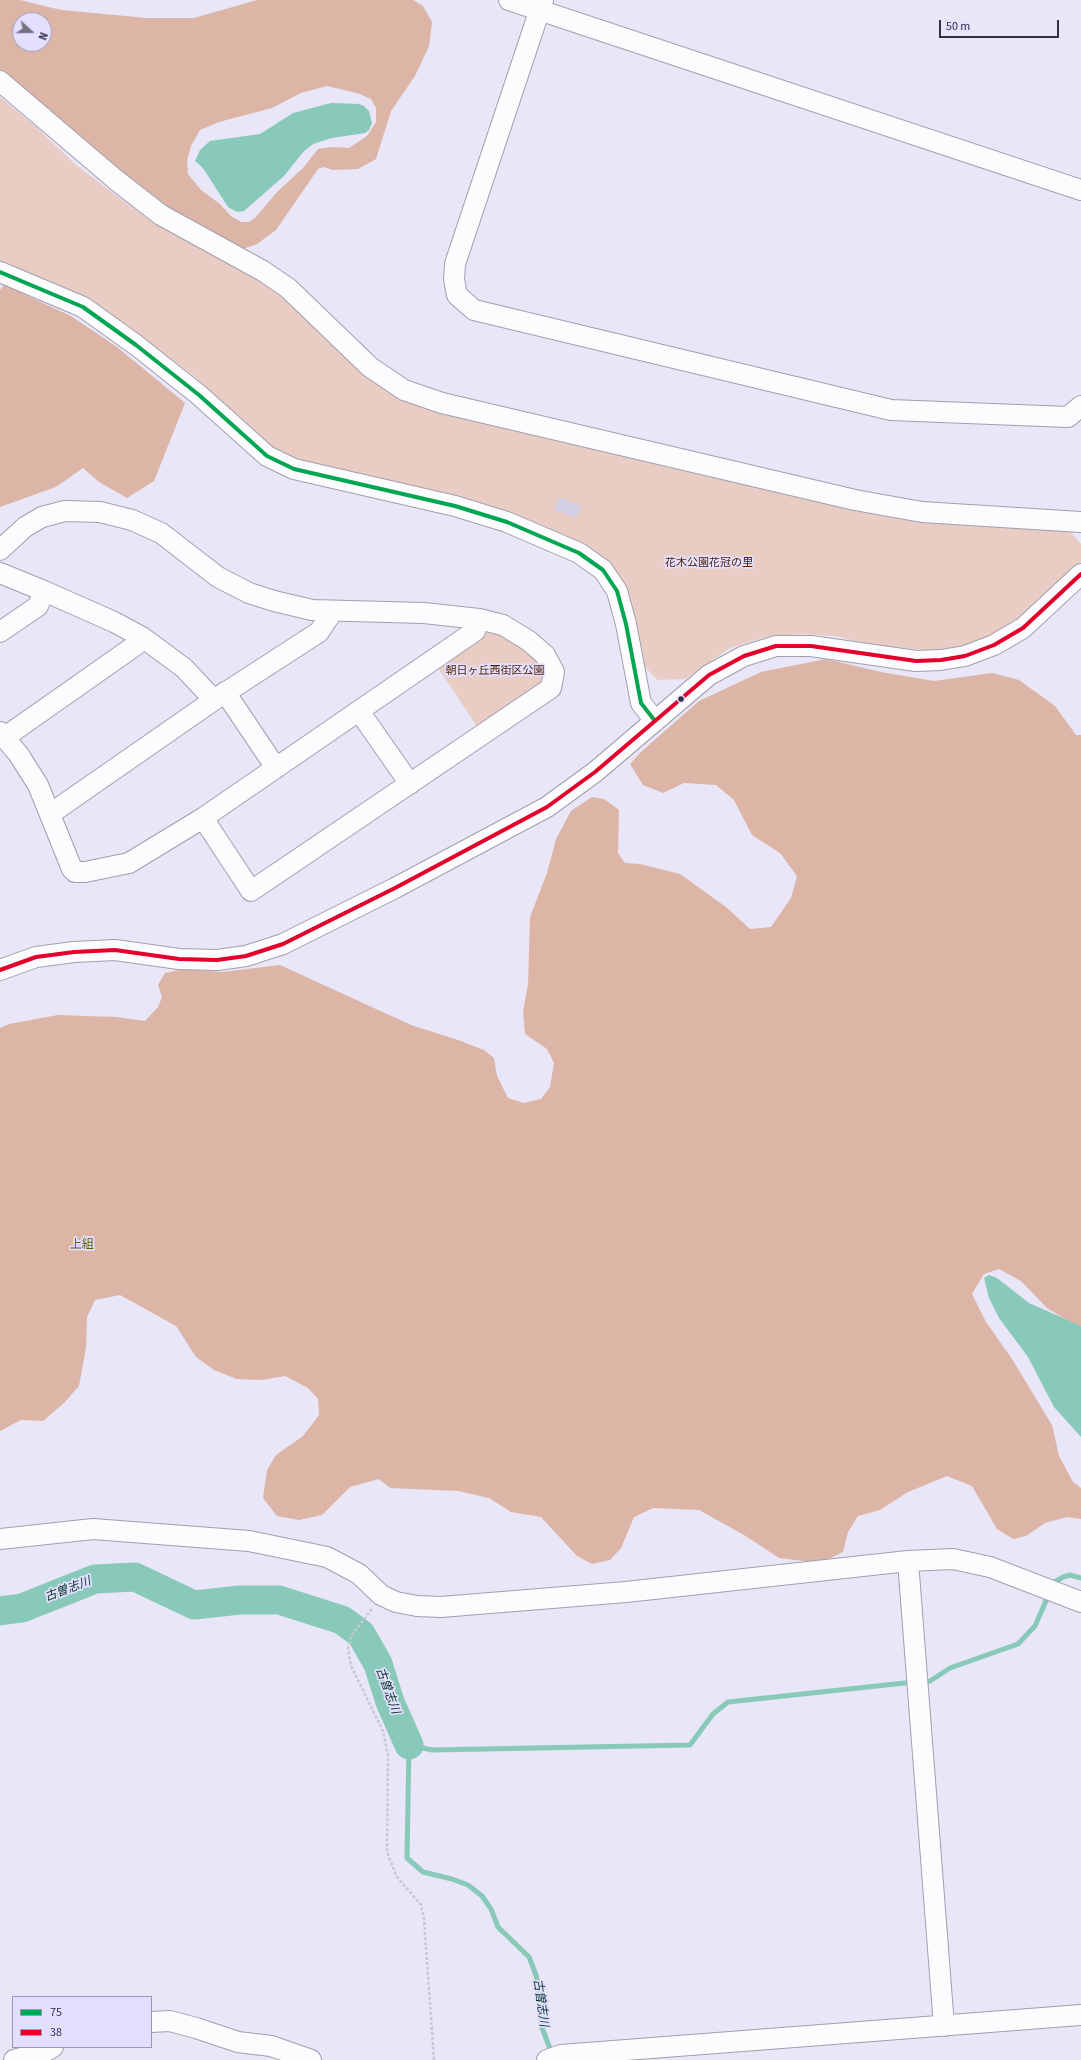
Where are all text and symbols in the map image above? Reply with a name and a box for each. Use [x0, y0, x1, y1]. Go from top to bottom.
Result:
north arrow [12, 12, 52, 52]
scale bar [941, 12, 1061, 38]
text: 50 m [946, 18, 970, 35]
text: N [34, 30, 51, 42]
park label: 花木公園花冠の里 [665, 557, 753, 571]
park label: 朝日ヶ丘西街区公園 [446, 665, 544, 679]
unlabelled marker [676, 694, 686, 704]
district label: 上組 [70, 1238, 94, 1252]
water label: 古曽志川 [43, 1575, 93, 1605]
water label: 古曽志川 [372, 1666, 402, 1716]
water label: 古曽志川 [530, 1978, 550, 2028]
legend [12, 1996, 152, 2048]
text: 75 [50, 2004, 62, 2021]
text: 38 [50, 2024, 62, 2041]

